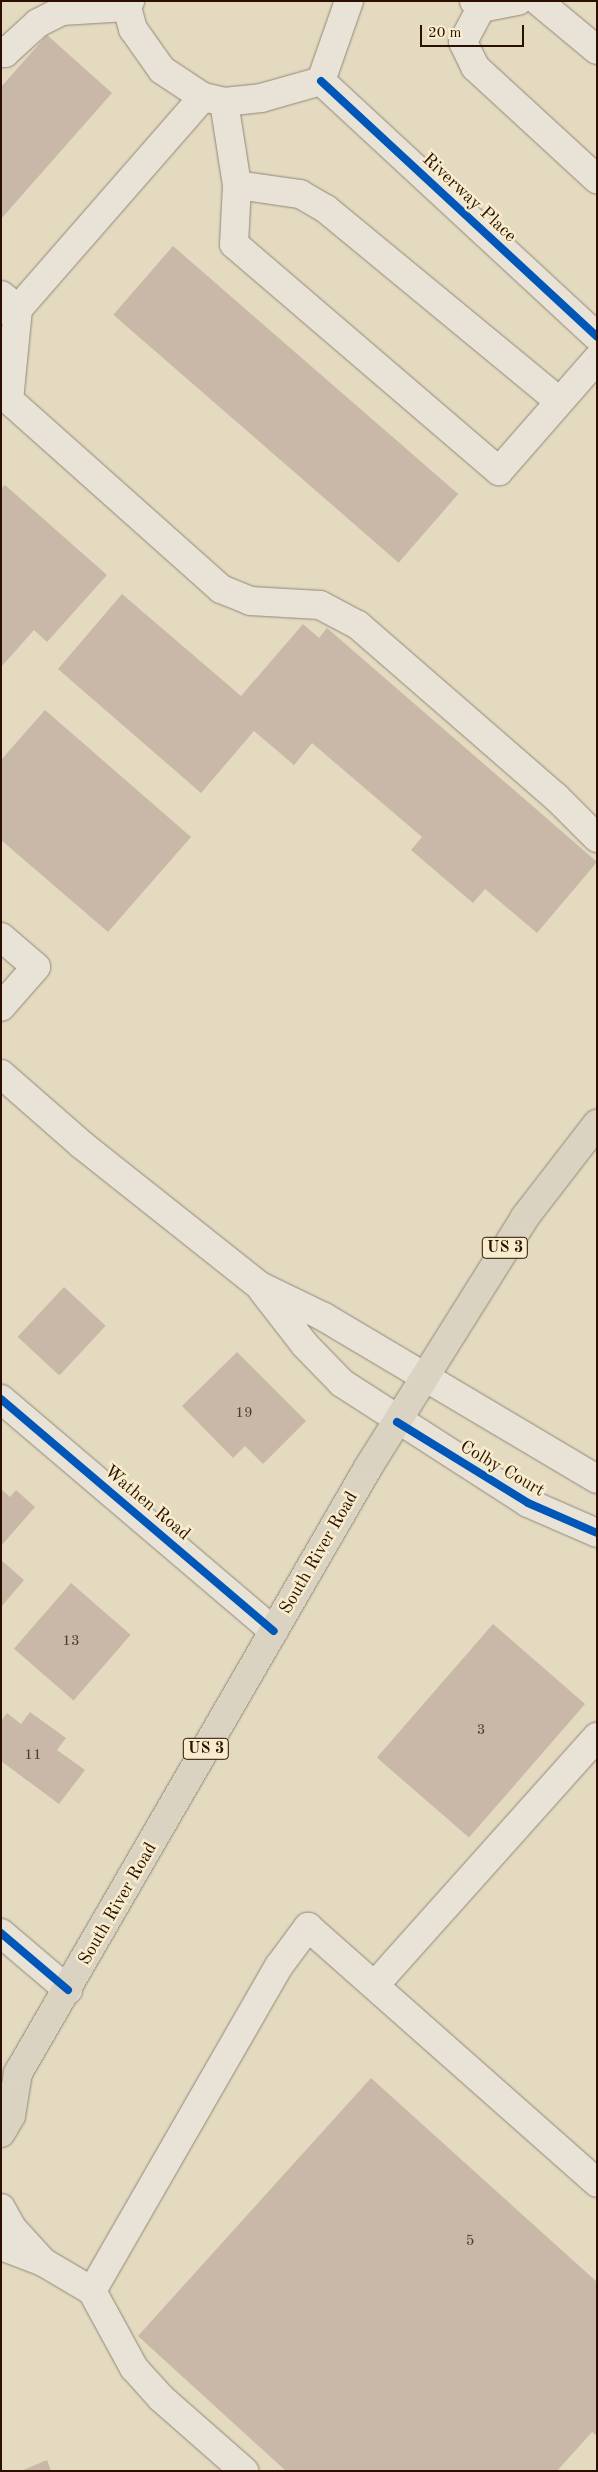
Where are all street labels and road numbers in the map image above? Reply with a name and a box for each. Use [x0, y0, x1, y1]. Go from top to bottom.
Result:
street label: Riverway Place [417, 149, 521, 247]
road number: US 3 [481, 1234, 529, 1262]
street label: Colby Court [456, 1436, 548, 1502]
street label: Wathen Road [99, 1461, 195, 1545]
street label: South River Road [275, 1488, 363, 1618]
road number: US 3 [182, 1736, 230, 1762]
street label: South River Road [74, 1839, 162, 1969]

